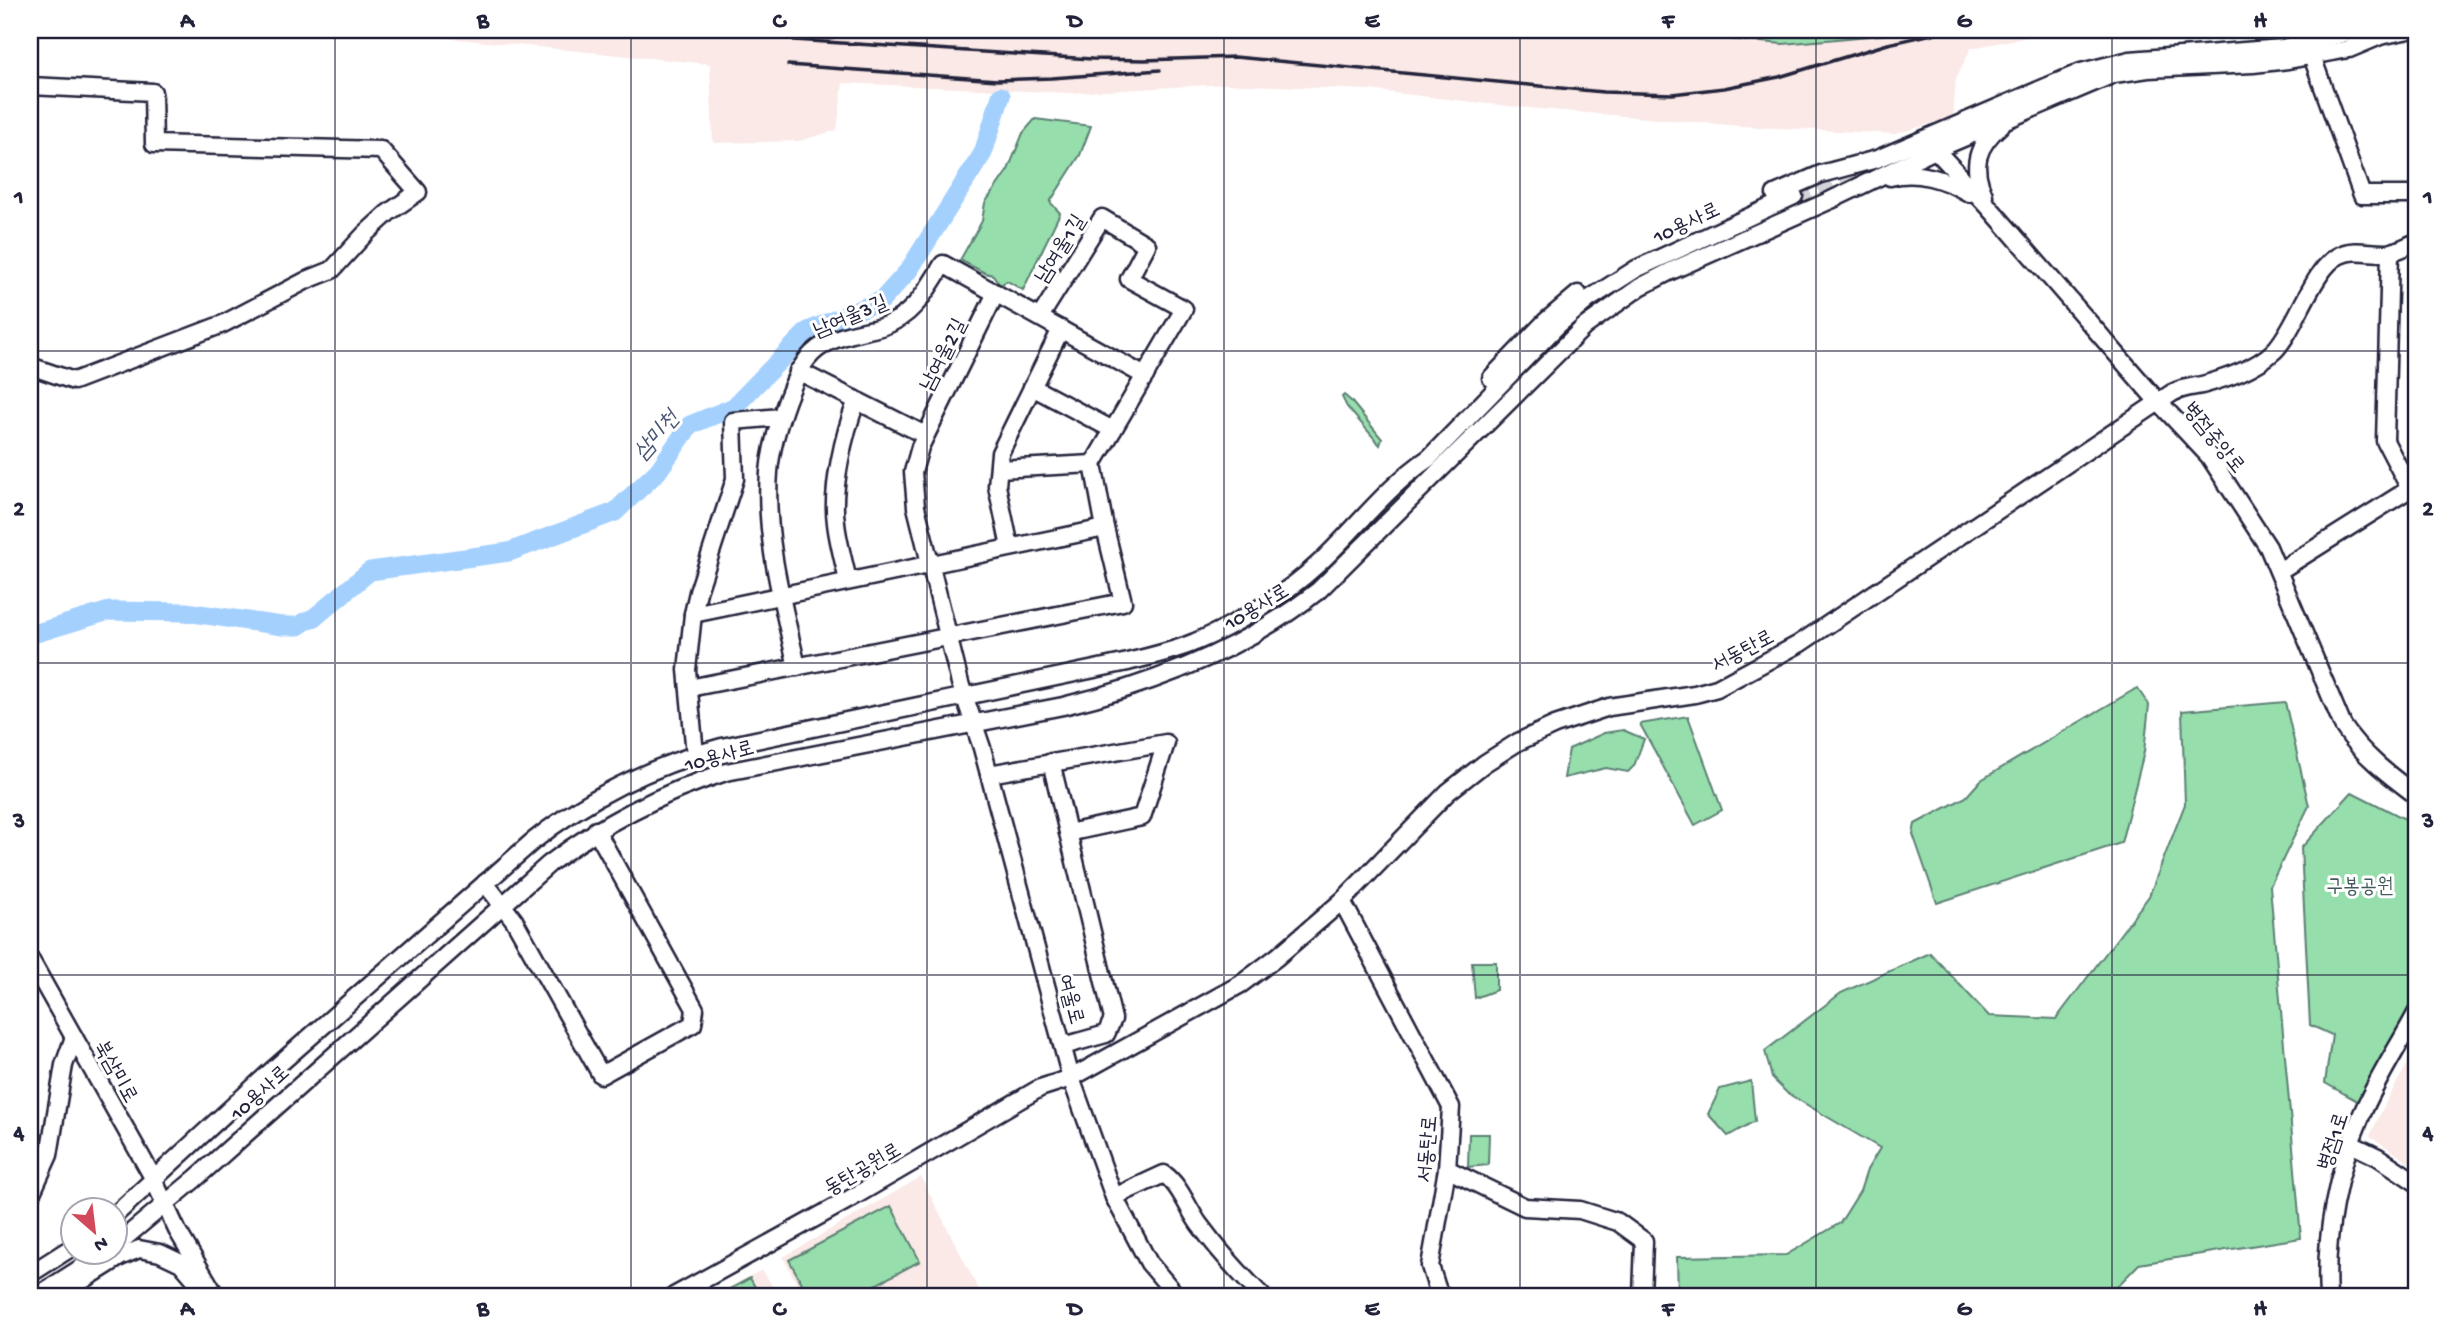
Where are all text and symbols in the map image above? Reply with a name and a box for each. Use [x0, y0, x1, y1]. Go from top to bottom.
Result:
text: A [179, 9, 195, 36]
text: B [476, 9, 490, 36]
text: C [773, 9, 788, 36]
text: D [1066, 9, 1084, 36]
text: E [1365, 9, 1381, 36]
text: F [1661, 9, 1676, 36]
text: G [1957, 9, 1973, 36]
text: H [2253, 9, 2267, 36]
text: 1 [13, 185, 24, 212]
text: 1 [2422, 185, 2433, 212]
street label: 10용사로 [1649, 199, 1725, 252]
street label: 남여울1길 [1031, 211, 1093, 289]
street label: 남여울3길 [810, 291, 892, 345]
street label: 남여울2길 [916, 315, 974, 396]
street label: 병점중앙로 [2176, 399, 2249, 480]
water label: 삼미천 [629, 405, 688, 466]
text: 2 [13, 497, 25, 524]
text: 2 [2422, 497, 2434, 524]
street label: 10용사로 [1220, 580, 1295, 639]
street label: 서동탄로 [1708, 626, 1779, 680]
street label: 10용사로 [681, 737, 757, 780]
text: 3 [12, 809, 25, 836]
text: 3 [2421, 809, 2434, 836]
park label: 구봉공원 [2326, 876, 2394, 901]
street label: 여울로 [1050, 972, 1087, 1028]
street label: 북삼미로 [87, 1037, 141, 1108]
street label: 10용사로 [226, 1062, 296, 1128]
street label: 병점1로 [2314, 1110, 2356, 1174]
street label: 서동탄로 [1414, 1115, 1445, 1184]
text: 4 [13, 1121, 25, 1148]
text: 4 [2422, 1121, 2434, 1148]
street label: 동탄공원로 [821, 1139, 907, 1203]
north arrow [60, 1196, 130, 1266]
text: N [89, 1230, 111, 1256]
text: A [179, 1297, 195, 1324]
text: B [476, 1297, 490, 1324]
text: C [773, 1297, 788, 1324]
text: D [1066, 1297, 1084, 1324]
text: E [1365, 1297, 1381, 1324]
text: F [1661, 1297, 1676, 1324]
text: G [1957, 1297, 1973, 1324]
text: H [2253, 1297, 2267, 1324]

